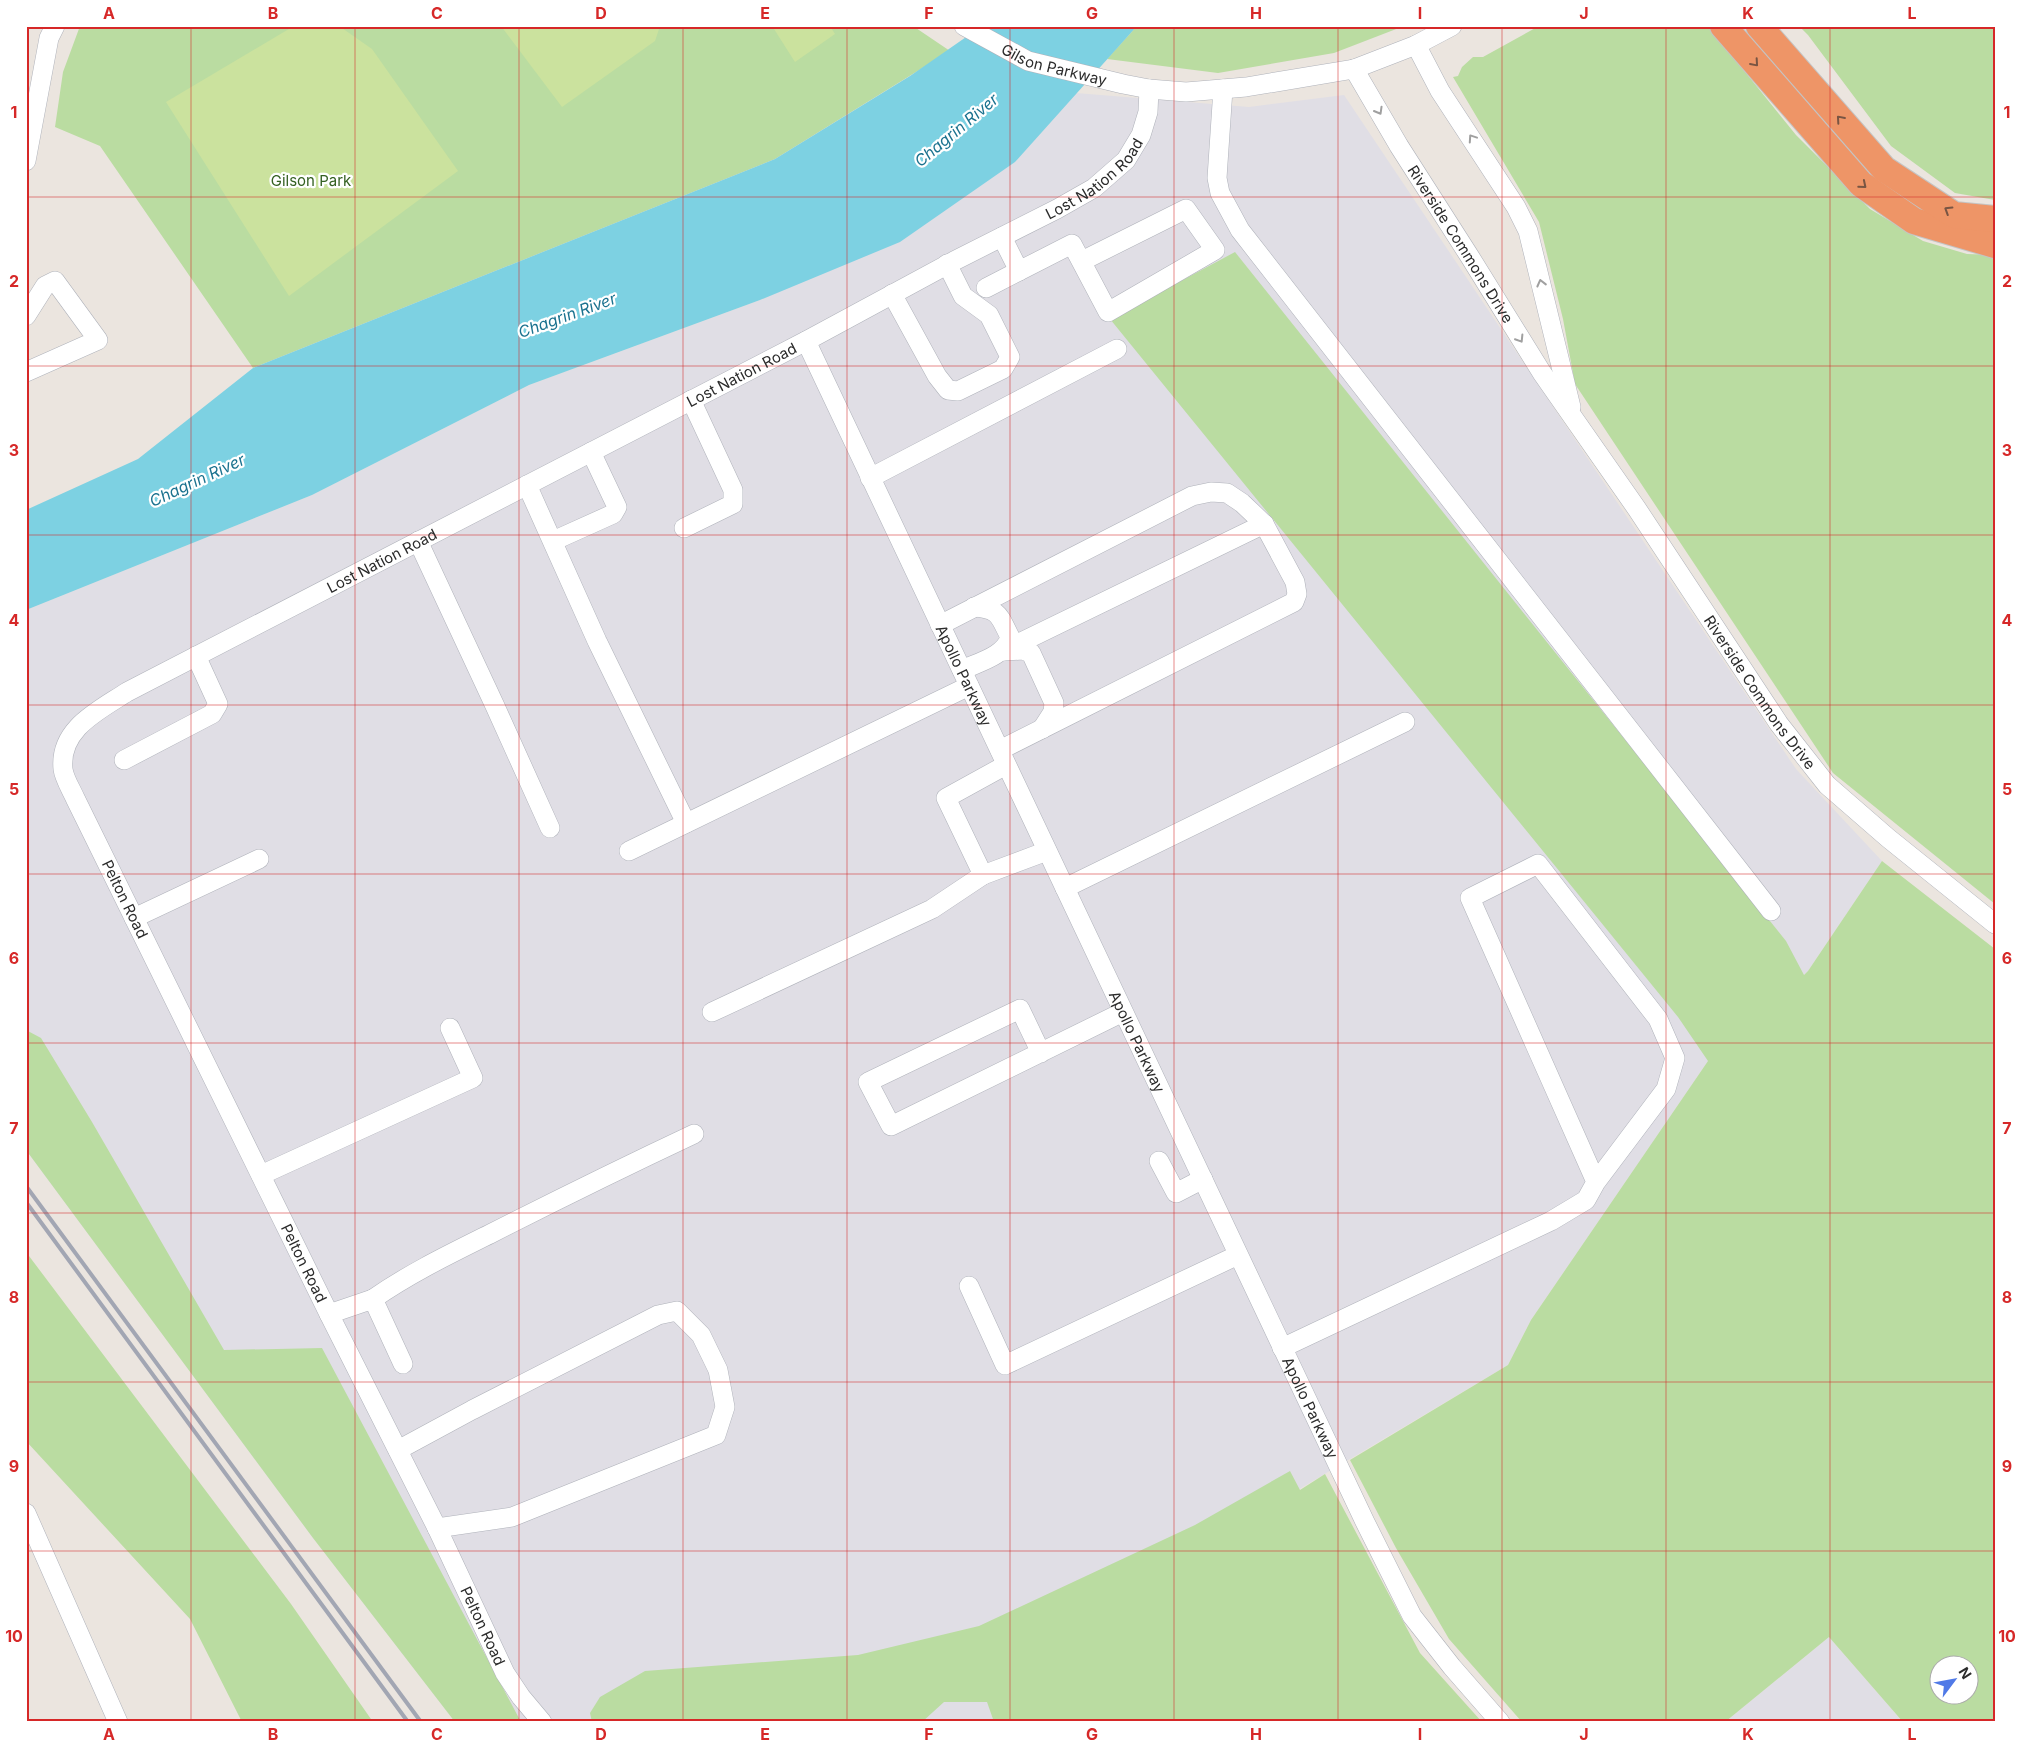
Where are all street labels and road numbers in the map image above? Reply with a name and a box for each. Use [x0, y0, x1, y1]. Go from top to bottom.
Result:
street label: Gilson Parkway [998, 39, 1109, 89]
street label: Lost Nation Road [1042, 134, 1147, 223]
street label: Riverside Commons Drive [1404, 161, 1518, 326]
street label: Lost Nation Road [683, 338, 800, 411]
street label: Lost Nation Road [323, 524, 440, 597]
street label: Riverside Commons Drive [1700, 611, 1820, 773]
street label: Apollo Parkway [932, 622, 997, 730]
street label: Pelton Road [98, 857, 152, 941]
street label: Apollo Parkway [1105, 988, 1170, 1096]
street label: Pelton Road [277, 1221, 331, 1305]
street label: Apollo Parkway [1279, 1354, 1343, 1462]
street label: Pelton Road [456, 1583, 510, 1669]

